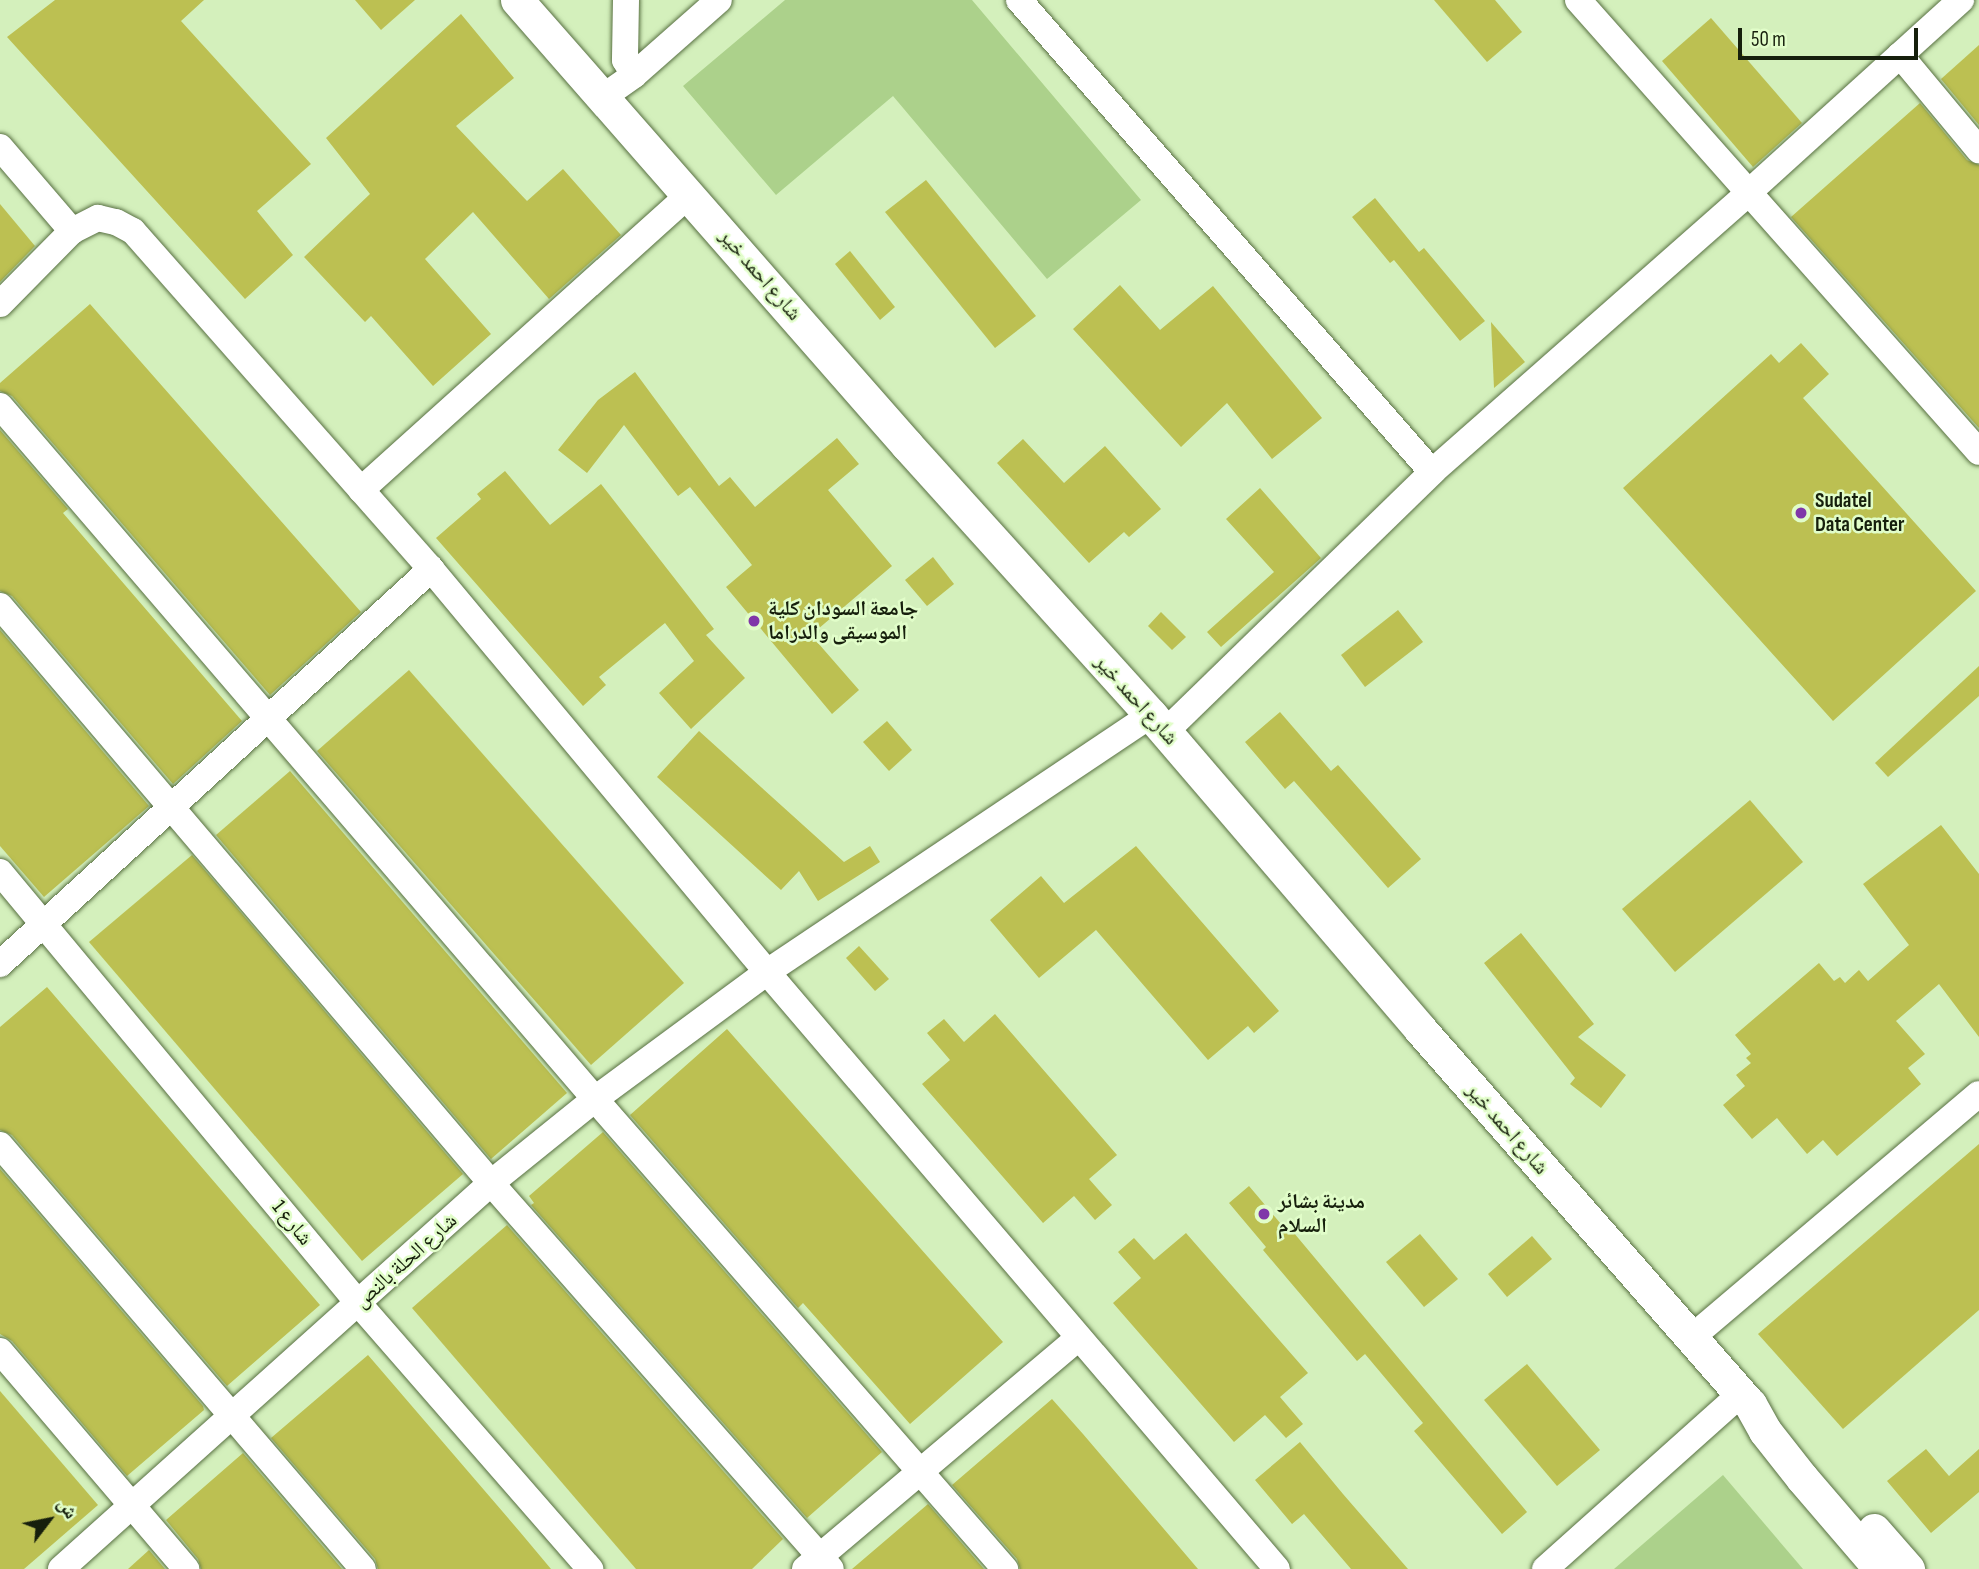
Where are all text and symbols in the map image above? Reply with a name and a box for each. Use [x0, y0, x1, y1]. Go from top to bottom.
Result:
scale bar [1741, 14, 1921, 58]
text: 50 m [1751, 27, 1786, 52]
street label: شارع احمد خير [713, 224, 807, 326]
place label: Sudatel Data Center [1815, 488, 1904, 538]
marker: Sudatel Data Center [1793, 505, 1809, 521]
place label: جامعة السودان كلية الموسيقى والدراما [768, 596, 918, 646]
marker: جامعة السودان كلية الموسيقى والدراما [746, 613, 762, 629]
street label: شارع احمد خير [1089, 650, 1183, 750]
street label: شارع احمد خير [1460, 1078, 1554, 1180]
place label: مدينة بشائر السلام [1278, 1189, 1365, 1239]
street label: شارع 1 [266, 1195, 318, 1251]
marker: مدينة بشائر السلام [1256, 1206, 1272, 1222]
street label: شارع الحلة بالنص [349, 1208, 463, 1314]
north arrow [14, 1485, 84, 1555]
text: ش [52, 1494, 82, 1523]

